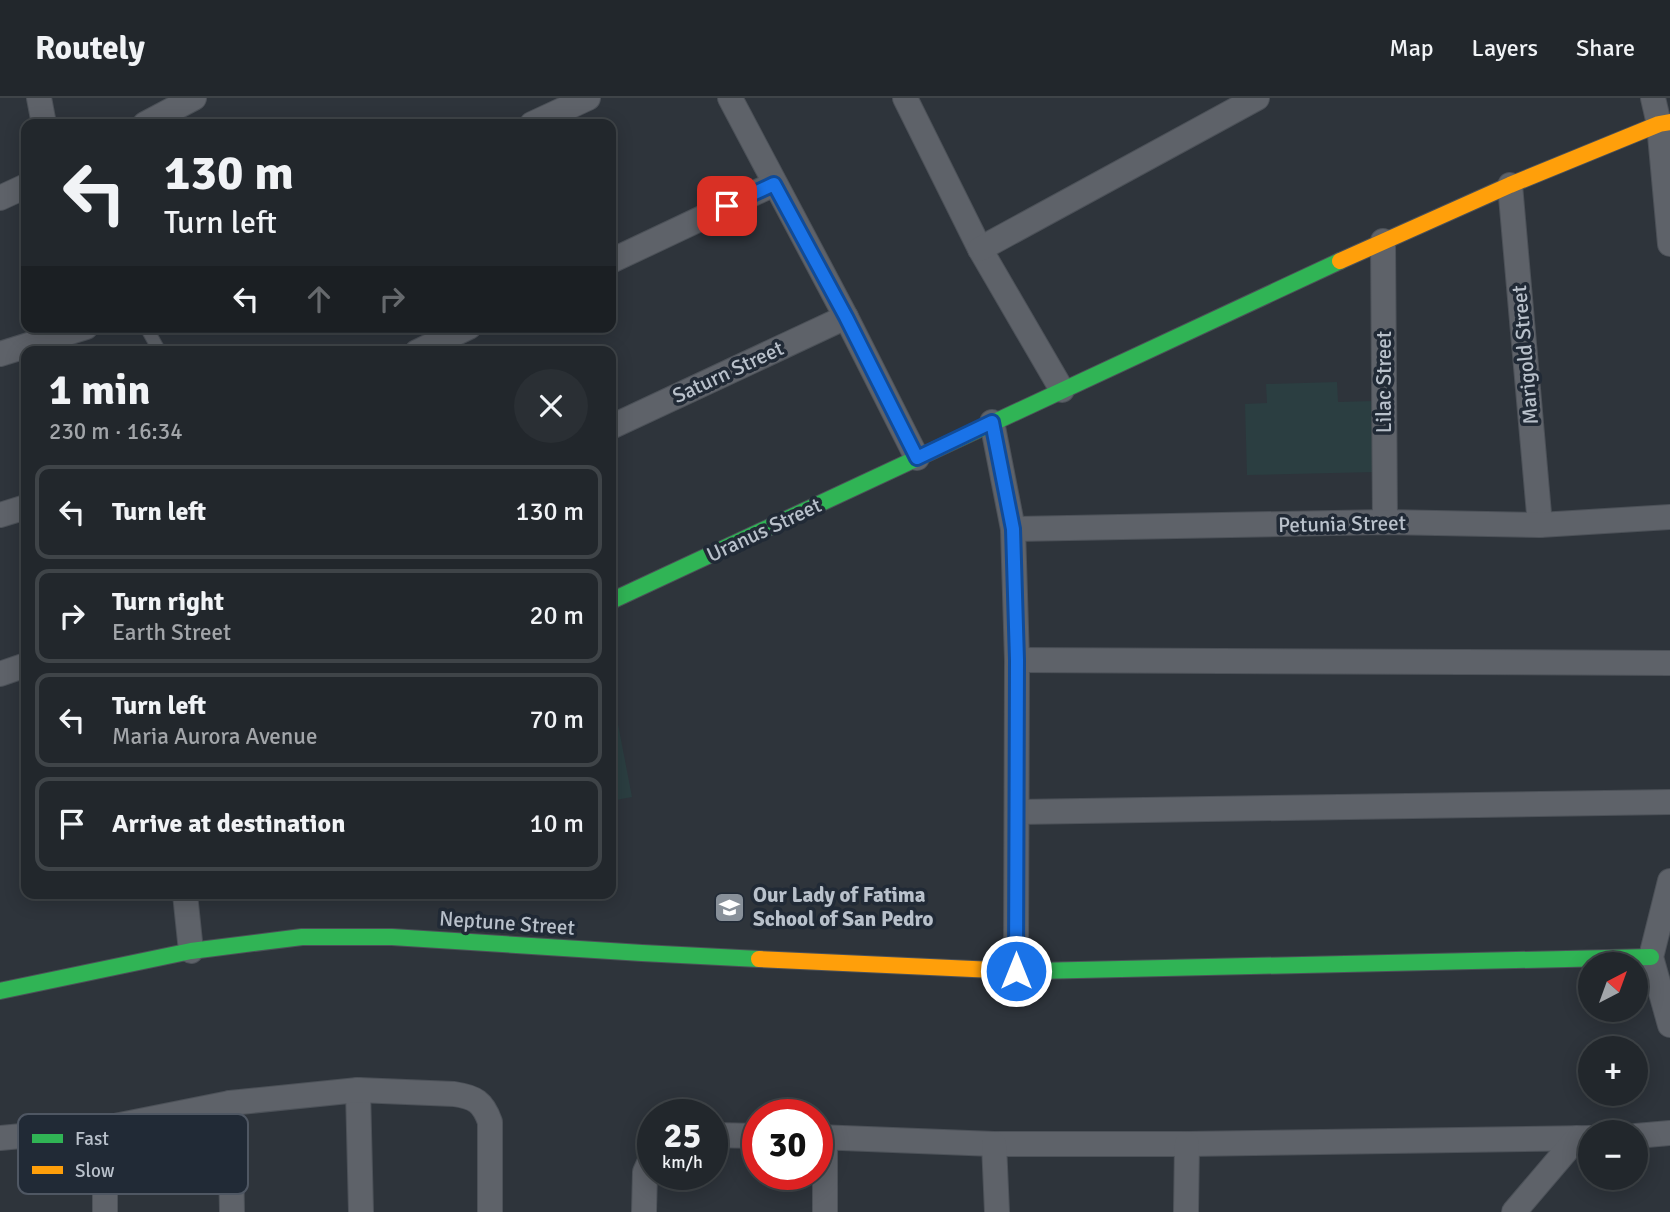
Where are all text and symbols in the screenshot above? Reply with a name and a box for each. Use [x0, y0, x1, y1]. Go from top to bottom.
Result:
text: Routely [35, 28, 145, 69]
text: Map [1389, 33, 1434, 63]
text: Layers [1472, 33, 1538, 63]
text: Share [1576, 33, 1635, 63]
text: 130 m [164, 143, 294, 203]
icon: left [49, 147, 140, 238]
pin [697, 176, 757, 236]
icon: arrive [708, 187, 746, 225]
text: Turn left [164, 203, 277, 242]
icon: left [227, 280, 265, 318]
icon: ahead [300, 280, 338, 318]
icon: right [373, 280, 411, 318]
street label: Marigold Street [1506, 284, 1544, 426]
street label: Lilac Street [1371, 331, 1397, 433]
street label: Saturn Street [668, 335, 788, 409]
text: 1 min [49, 365, 150, 416]
button: close [514, 369, 588, 443]
text: 230 m · 16:34 [49, 417, 183, 446]
street label: Uranus Street [702, 492, 826, 568]
icon: left [53, 493, 91, 531]
text: Turn left [112, 496, 206, 528]
text: 130 m [515, 496, 584, 528]
street label: Petunia Street [1278, 510, 1406, 538]
text: Turn right [112, 586, 224, 618]
icon: right [53, 597, 91, 635]
text: 20 m [529, 600, 584, 632]
text: Earth Street [112, 618, 231, 647]
text: Turn left [112, 690, 206, 722]
icon: left [53, 701, 91, 739]
text: 70 m [529, 704, 584, 736]
text: Maria Aurora Avenue [112, 722, 317, 751]
icon: arrive [53, 805, 91, 843]
text: Arrive at destination [112, 808, 345, 840]
text: 10 m [529, 808, 584, 840]
place label: Our Lady of Fatima School of San Pedro [753, 882, 934, 932]
school or university icon: Our Lady of Fatima School of San Pedro [713, 890, 747, 924]
street label: Neptune Street [438, 905, 576, 941]
position arrow [979, 934, 1053, 1008]
north arrow [1578, 952, 1648, 1022]
map controls [1578, 952, 1648, 1190]
button: + [1578, 1036, 1648, 1106]
speed limit sign: 30 [742, 1099, 833, 1190]
legend [18, 1114, 248, 1194]
text: 25 [664, 1114, 701, 1157]
button: − [1578, 1120, 1648, 1190]
text: Fast [75, 1127, 109, 1151]
text: km/h [662, 1151, 703, 1173]
text: Slow [75, 1159, 115, 1183]

